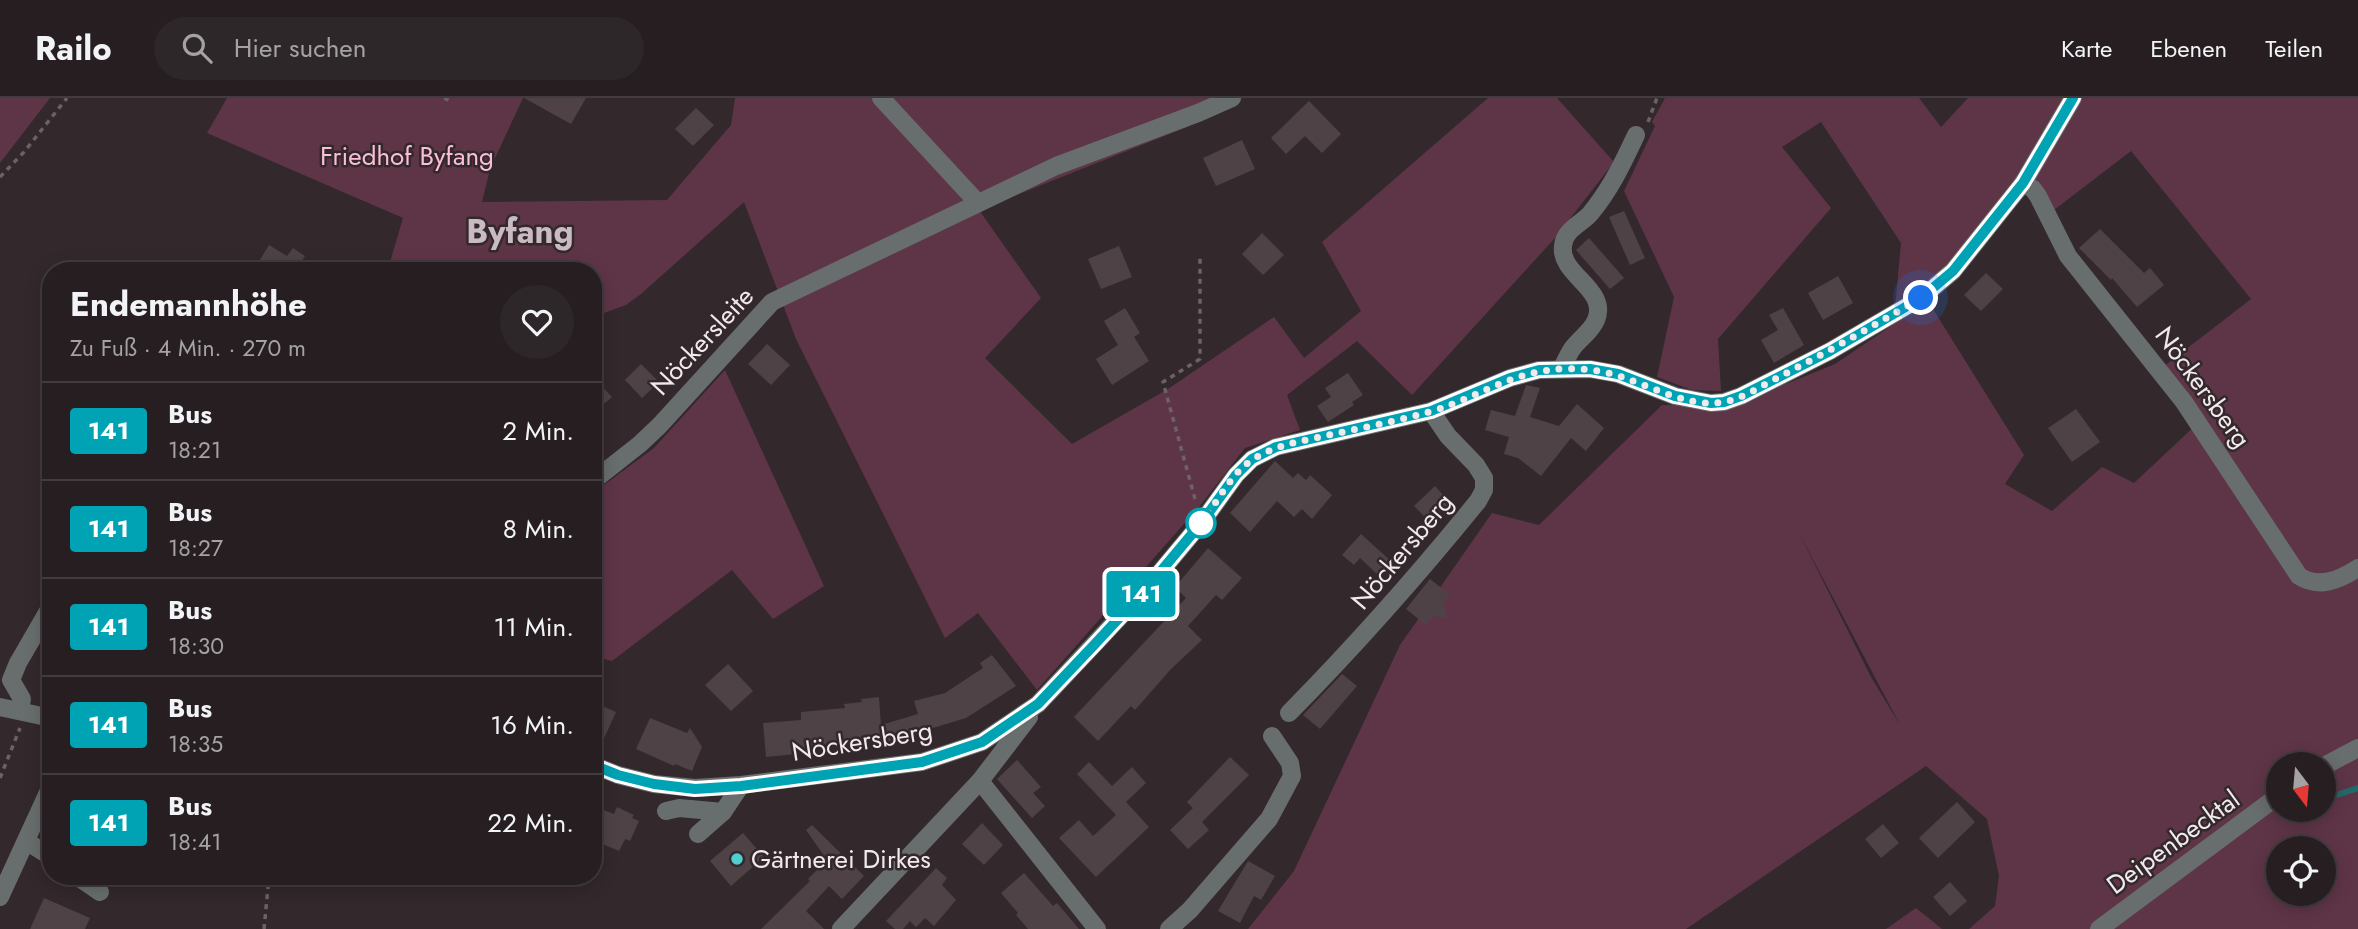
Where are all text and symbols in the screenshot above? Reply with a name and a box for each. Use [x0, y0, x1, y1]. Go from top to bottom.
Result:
search box [154, 17, 644, 80]
text: Railo [35, 25, 112, 72]
icon: search [178, 29, 216, 67]
text: Hier suchen [234, 29, 366, 67]
text: Karte [2061, 31, 2112, 66]
text: Ebenen [2150, 31, 2227, 66]
text: Teilen [2265, 31, 2323, 66]
park label: Friedhof Byfang [320, 137, 494, 175]
district label: Byfang [466, 208, 574, 255]
street label: Nöckersleite [642, 278, 762, 404]
your location [1903, 280, 1938, 315]
text: Endemannhöhe [70, 281, 307, 328]
button: heart [500, 285, 574, 359]
street label: Nöckersberg [2146, 318, 2260, 456]
text: Zu Fuß · 4 Min. · 270 m [70, 331, 306, 365]
text: Bus [168, 395, 212, 433]
text: 2 Min. [502, 412, 574, 450]
text: 141 [88, 413, 129, 448]
text: 18:21 [168, 433, 221, 467]
street label: Nöckersberg [1342, 484, 1462, 618]
text: Bus [168, 493, 212, 531]
unlabelled marker [1186, 508, 1216, 538]
text: 8 Min. [503, 510, 574, 548]
text: 141 [88, 511, 129, 546]
text: 18:27 [168, 531, 223, 565]
line badge: 141 [1101, 571, 1181, 617]
text: 141 [1120, 576, 1162, 611]
text: Bus [168, 591, 212, 629]
text: 11 Min. [494, 608, 574, 646]
text: 141 [88, 609, 129, 644]
text: 18:30 [168, 629, 224, 663]
text: Bus [168, 689, 212, 727]
text: 16 Min. [490, 706, 574, 744]
text: 141 [88, 707, 129, 742]
street label: Nöckersberg [789, 711, 935, 771]
text: 18:35 [168, 727, 223, 761]
north arrow [2266, 752, 2336, 822]
map controls [2266, 752, 2336, 906]
street label: Deipenbecktal [2099, 781, 2247, 903]
text: Bus [168, 787, 212, 825]
text: 22 Min. [487, 804, 574, 842]
text: 141 [88, 805, 129, 840]
text: 18:41 [168, 825, 222, 859]
button: locate [2266, 836, 2336, 906]
place label: Gärtnerei Dirkes [751, 840, 931, 878]
marker: Gärtnerei Dirkes [729, 851, 745, 867]

